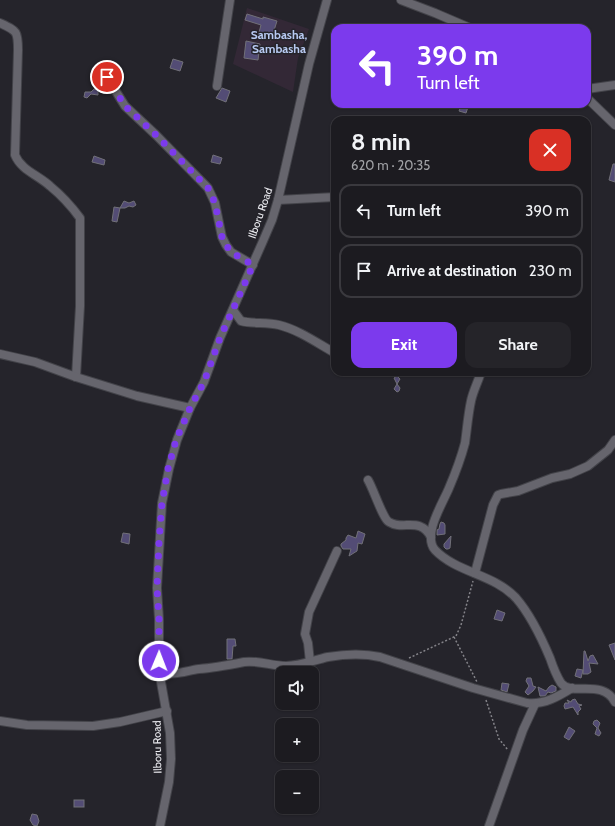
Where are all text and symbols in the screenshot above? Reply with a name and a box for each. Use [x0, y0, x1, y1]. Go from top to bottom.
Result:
district label: Sambasha, Sambasha [251, 27, 308, 56]
text: 390 m [417, 38, 498, 72]
icon: left [351, 40, 403, 92]
pin [90, 60, 124, 94]
icon: arrive [96, 66, 118, 88]
text: Turn left [417, 72, 480, 94]
text: 8 min [351, 127, 411, 156]
button: close [529, 129, 571, 171]
text: 620 m · 20:35 [351, 157, 430, 173]
street label: Ilboru Road [245, 186, 275, 240]
icon: left [353, 200, 375, 222]
text: Turn left [387, 202, 441, 220]
text: 390 m [525, 202, 569, 220]
icon: arrive [353, 260, 375, 282]
text: Arrive at destination [387, 262, 517, 280]
text: 230 m [529, 262, 572, 280]
button: Exit [351, 322, 457, 368]
button: Share [465, 322, 571, 368]
position arrow [138, 640, 180, 682]
map controls [275, 666, 319, 814]
button: sound [275, 666, 319, 710]
button: + [275, 718, 319, 762]
street label: Ilboru Road [150, 720, 164, 774]
button: − [275, 770, 319, 814]

